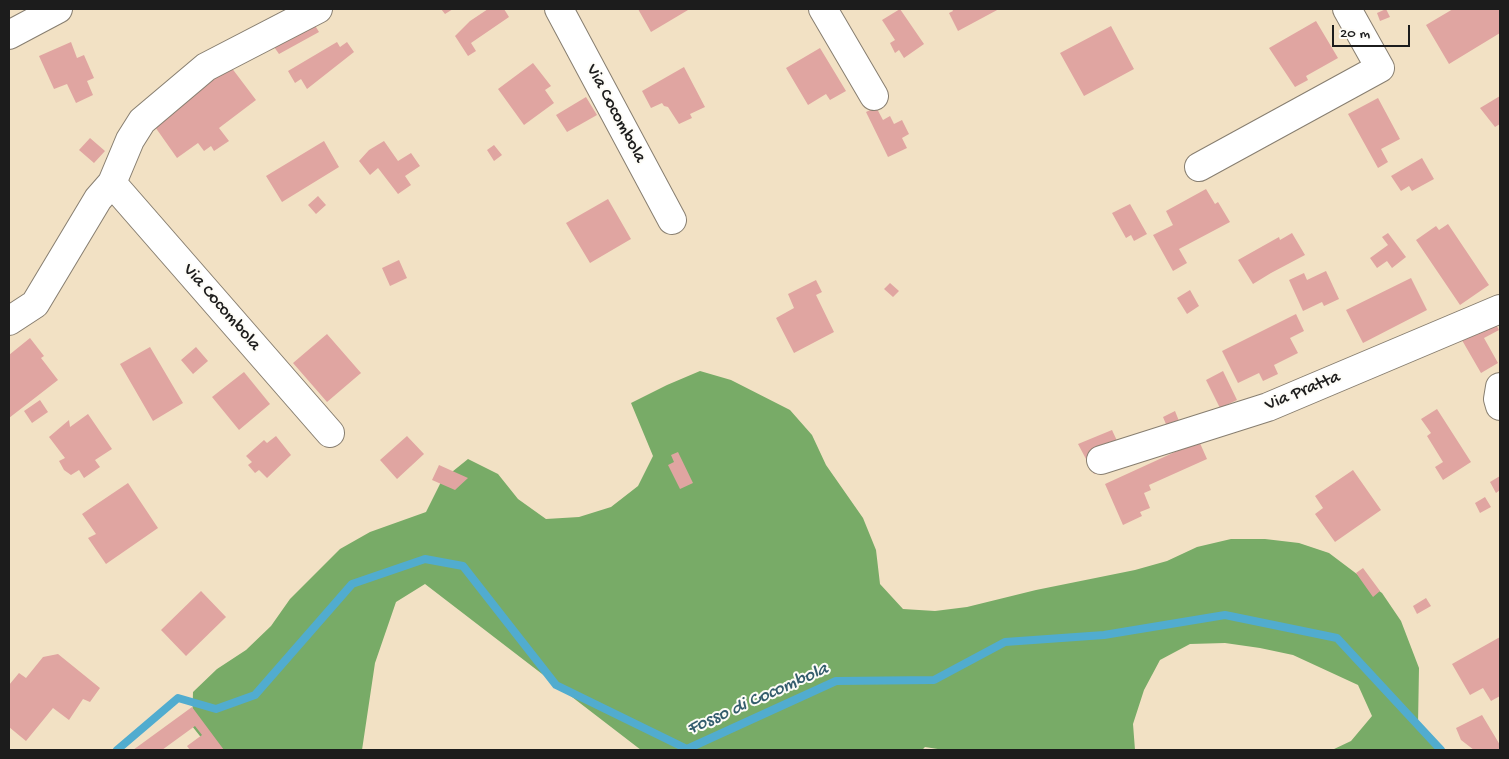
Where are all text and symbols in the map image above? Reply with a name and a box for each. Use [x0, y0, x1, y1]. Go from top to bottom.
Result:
scale bar [1334, 15, 1412, 47]
text: 20 m [1340, 25, 1370, 43]
street label: Via Cocombola [580, 61, 650, 167]
street label: Via Cocombola [177, 260, 265, 356]
street label: Via Pratta [1262, 367, 1344, 417]
water label: Fosso di Cocombola [684, 659, 832, 741]

